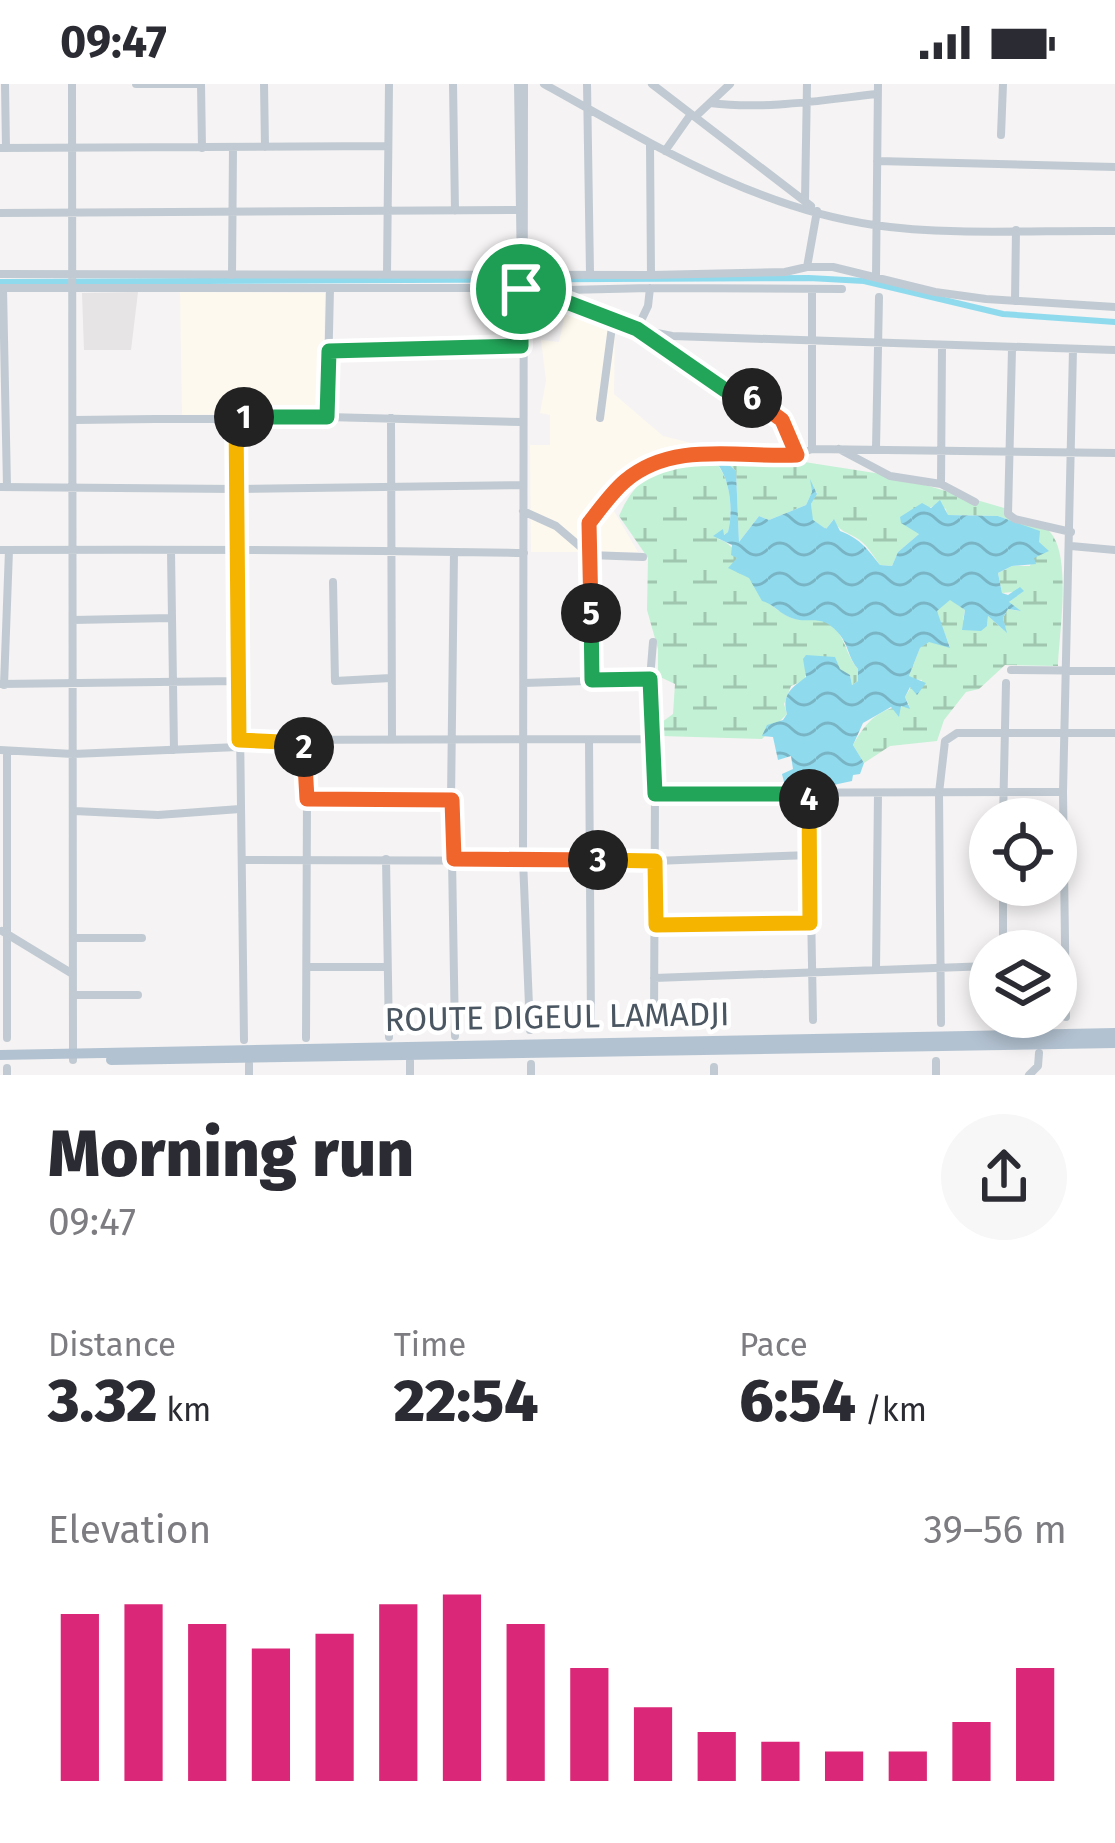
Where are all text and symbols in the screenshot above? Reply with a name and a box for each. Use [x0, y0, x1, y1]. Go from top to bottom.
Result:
text: 09:47 [60, 15, 167, 69]
pin [470, 238, 572, 340]
icon: arrive [488, 256, 554, 322]
pin: 6 [722, 368, 782, 428]
text: 6 [743, 378, 761, 418]
pin: 1 [214, 387, 274, 447]
text: 1 [236, 397, 252, 437]
pin: 5 [561, 583, 621, 643]
text: 5 [582, 593, 600, 633]
pin: 2 [274, 717, 334, 777]
text: 2 [295, 727, 313, 767]
pin: 4 [779, 769, 839, 829]
text: 4 [800, 779, 818, 819]
map controls [969, 798, 1077, 1038]
button: locate [969, 798, 1077, 906]
pin: 3 [568, 830, 628, 890]
text: 3 [589, 840, 607, 880]
button: layers [969, 930, 1077, 1038]
street label: ROUTE DIGEUL LAMADJI [384, 994, 730, 1040]
text: Morning run [48, 1114, 414, 1193]
button: share [941, 1114, 1067, 1240]
text: 09:47 [48, 1199, 136, 1245]
text: Distance [48, 1325, 176, 1365]
text: Time [394, 1325, 466, 1365]
text: Pace [739, 1325, 808, 1365]
text: 3.32 [48, 1365, 157, 1437]
text: 22:54 [394, 1365, 539, 1437]
text: 6:54 [739, 1365, 856, 1437]
text: km [157, 1390, 211, 1430]
text: /km [856, 1390, 927, 1430]
text: Elevation [48, 1507, 211, 1553]
text: 39–56 m [924, 1507, 1067, 1553]

